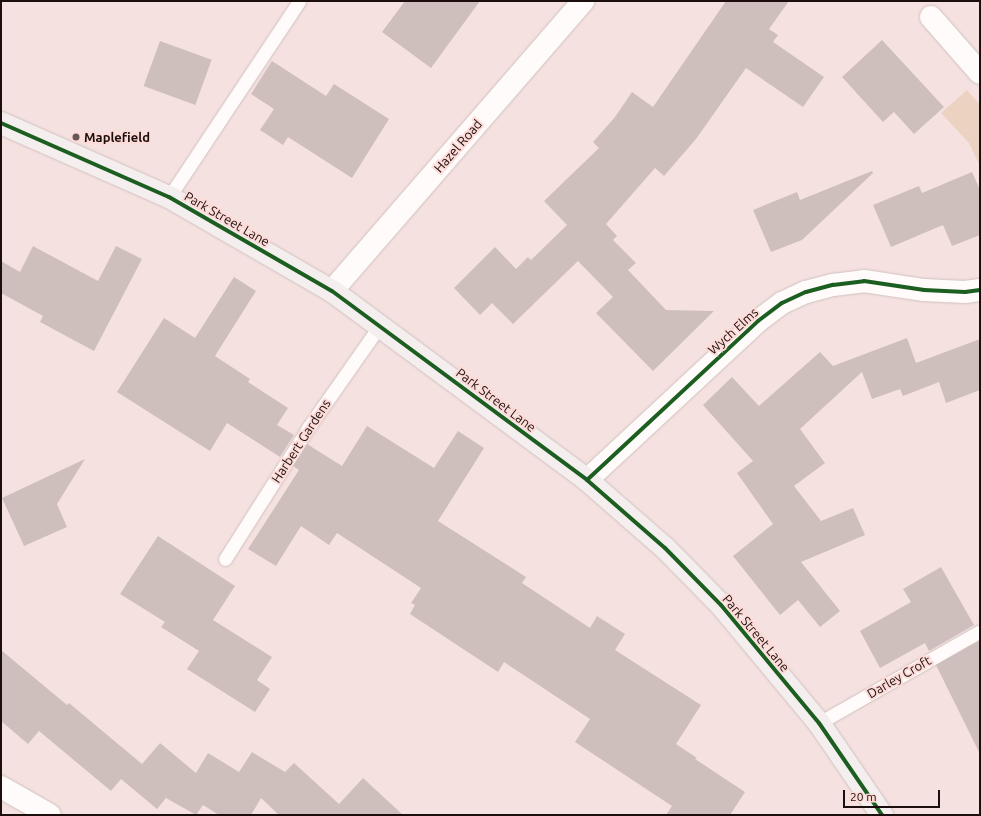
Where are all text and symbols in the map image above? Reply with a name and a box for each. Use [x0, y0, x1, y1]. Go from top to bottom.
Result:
street label: Hazel Road [431, 116, 485, 176]
place label: Maplefield [84, 129, 150, 145]
marker: Maplefield [71, 132, 81, 142]
street label: Park Street Lane [182, 188, 272, 250]
street label: Wych Elms [705, 304, 761, 358]
street label: Park Street Lane [453, 365, 539, 435]
street label: Harbert Gardens [268, 396, 334, 486]
street label: Park Street Lane [719, 591, 793, 675]
street label: Darley Croft [864, 652, 934, 702]
scale bar [845, 782, 942, 808]
text: 20 m [850, 790, 877, 803]

